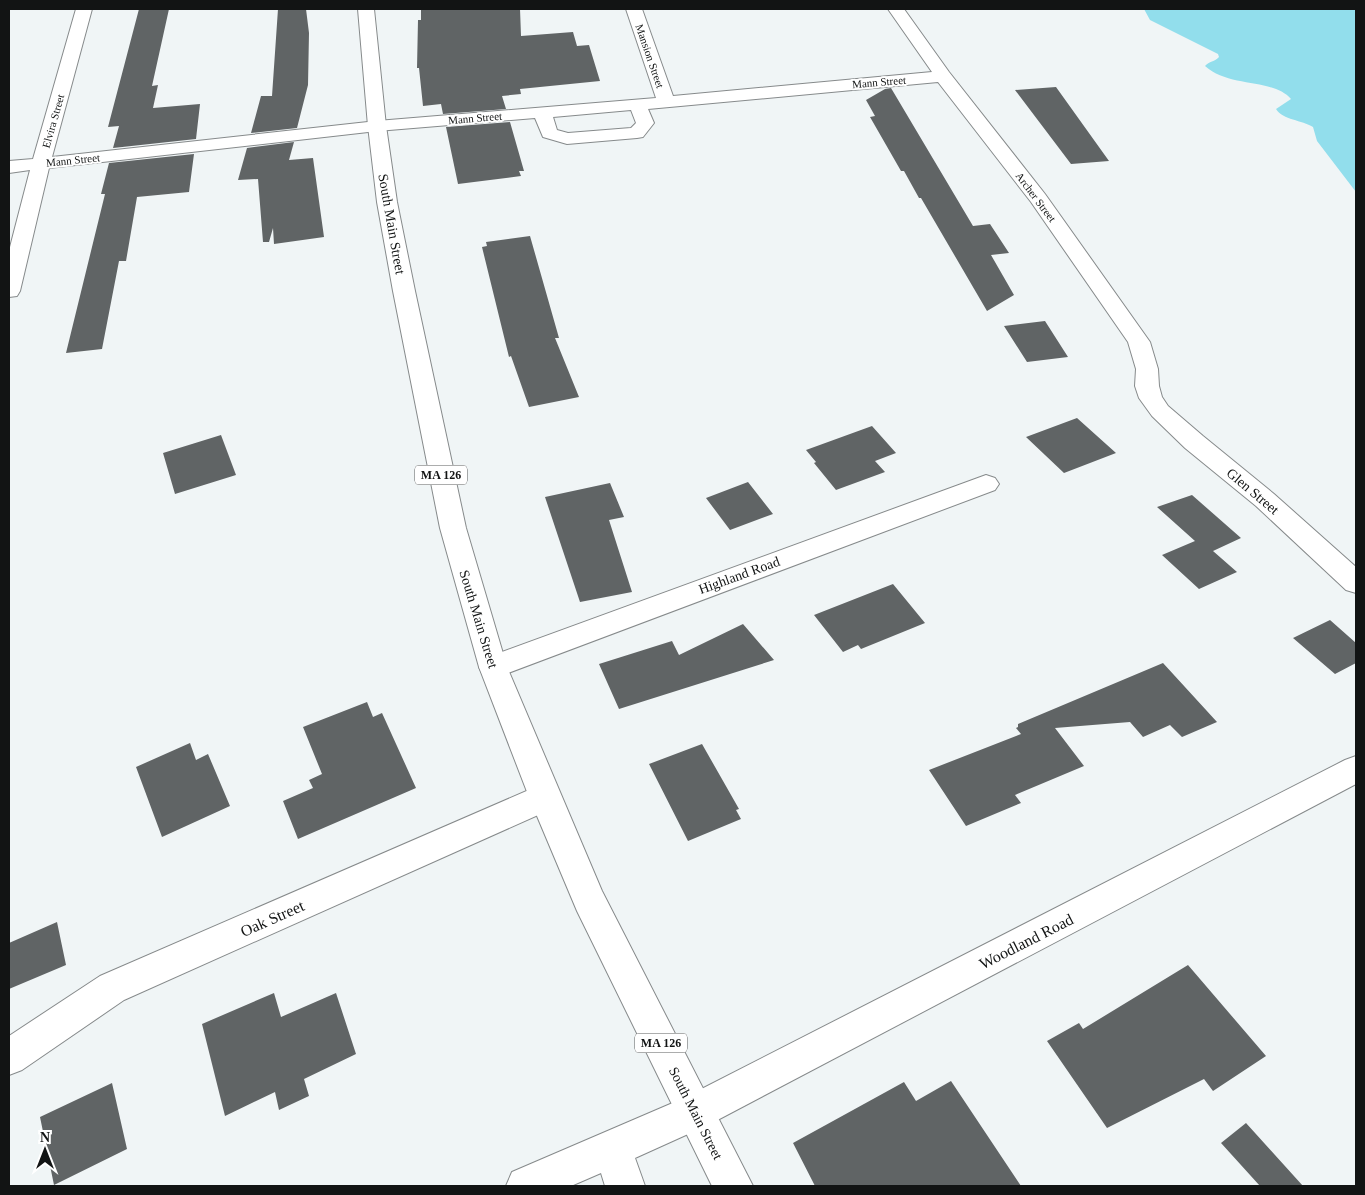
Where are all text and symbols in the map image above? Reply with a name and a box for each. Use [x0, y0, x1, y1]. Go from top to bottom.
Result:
street label: Mansion Street [633, 22, 667, 90]
street label: Mann Street [852, 74, 906, 90]
street label: Elvira Street [40, 93, 66, 149]
street label: Mann Street [448, 110, 502, 126]
street label: Mann Street [45, 151, 101, 169]
street label: Archer Street [1013, 170, 1059, 224]
street label: South Main Street [375, 173, 408, 276]
street label: Glen Street [1224, 465, 1282, 518]
road number: MA 126 [415, 466, 467, 484]
street label: Highland Road [697, 554, 782, 597]
street label: South Main Street [456, 568, 501, 670]
street label: Oak Street [238, 897, 307, 940]
street label: Woodland Road [976, 910, 1076, 972]
road number: MA 126 [635, 1034, 687, 1052]
street label: South Main Street [666, 1064, 725, 1162]
north arrow [20, 1125, 70, 1175]
text: N [40, 1130, 50, 1145]

